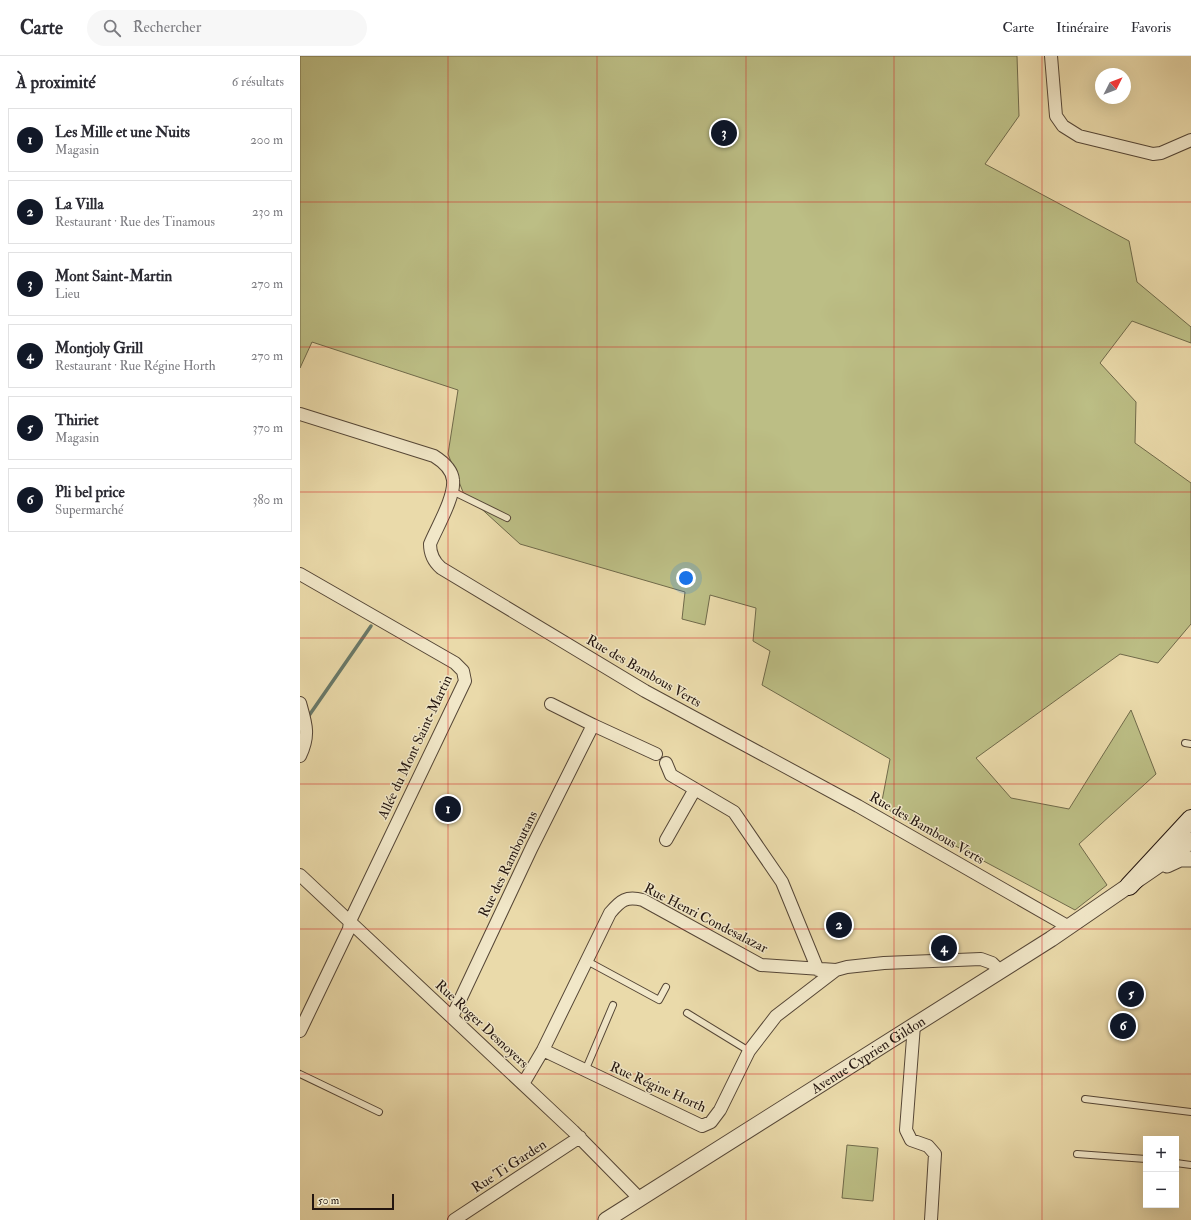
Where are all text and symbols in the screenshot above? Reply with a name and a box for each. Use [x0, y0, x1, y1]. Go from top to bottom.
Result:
search box [87, 10, 367, 46]
text: Carte [20, 16, 63, 40]
icon: search [101, 17, 123, 39]
text: Rechercher [133, 18, 201, 37]
text: Carte [1003, 19, 1034, 36]
text: Itinéraire [1056, 19, 1109, 36]
text: Favoris [1131, 19, 1171, 36]
north arrow [1095, 68, 1131, 104]
text: À proximité [16, 72, 96, 93]
text: 6 résultats [232, 74, 284, 90]
pin: 3 [711, 118, 737, 148]
text: Les Mille et une Nuits [55, 123, 190, 142]
text: 1 [28, 132, 32, 148]
text: 200 m [250, 132, 283, 148]
text: Magasin [55, 142, 99, 158]
text: La Villa [55, 195, 104, 214]
text: 2 [27, 204, 33, 220]
text: 230 m [252, 204, 283, 220]
text: Restaurant · Rue des Tinamous [55, 214, 215, 230]
text: Mont Saint-Martin [55, 267, 172, 286]
text: 3 [28, 276, 33, 292]
text: 270 m [251, 276, 283, 292]
text: Lieu [55, 286, 80, 302]
text: Montjoly Grill [55, 339, 143, 358]
text: 4 [26, 348, 34, 364]
text: 270 m [251, 348, 283, 364]
text: Restaurant · Rue Régine Horth [55, 358, 216, 374]
text: Thiriet [55, 411, 99, 430]
text: 5 [27, 420, 33, 436]
text: 370 m [253, 420, 283, 436]
text: Magasin [55, 430, 99, 446]
text: Pli bel price [55, 483, 125, 502]
text: 6 [27, 492, 33, 508]
text: 380 m [252, 492, 283, 508]
text: Supermarché [55, 502, 123, 518]
your location [676, 568, 696, 588]
street label: Rue des Bambous Verts [584, 631, 705, 711]
street label: Allée du Mont Saint-Martin [374, 672, 456, 823]
street label: Rue des Bambous Verts [867, 788, 988, 868]
pin: 1 [435, 794, 461, 824]
street label: Rue des Ramboutans [475, 808, 541, 920]
street label: Rue Henri Condesalazar [641, 879, 771, 957]
pin: 2 [826, 910, 852, 940]
pin: 4 [931, 933, 957, 963]
street label: Rue Roger Desnoyers [431, 976, 532, 1072]
pin: 5 [1118, 979, 1144, 1009]
pin: 6 [1110, 1011, 1136, 1041]
street label: Avenue Cyprien Gildon [807, 1012, 928, 1097]
street label: Rue Régine Horth [607, 1058, 709, 1116]
street label: Rue Ti Garden [469, 1136, 549, 1196]
map controls [1143, 1136, 1179, 1208]
button: + [1143, 1136, 1179, 1172]
button: − [1143, 1172, 1179, 1208]
scale bar [312, 1192, 394, 1211]
text: 50 m [318, 1194, 339, 1207]

